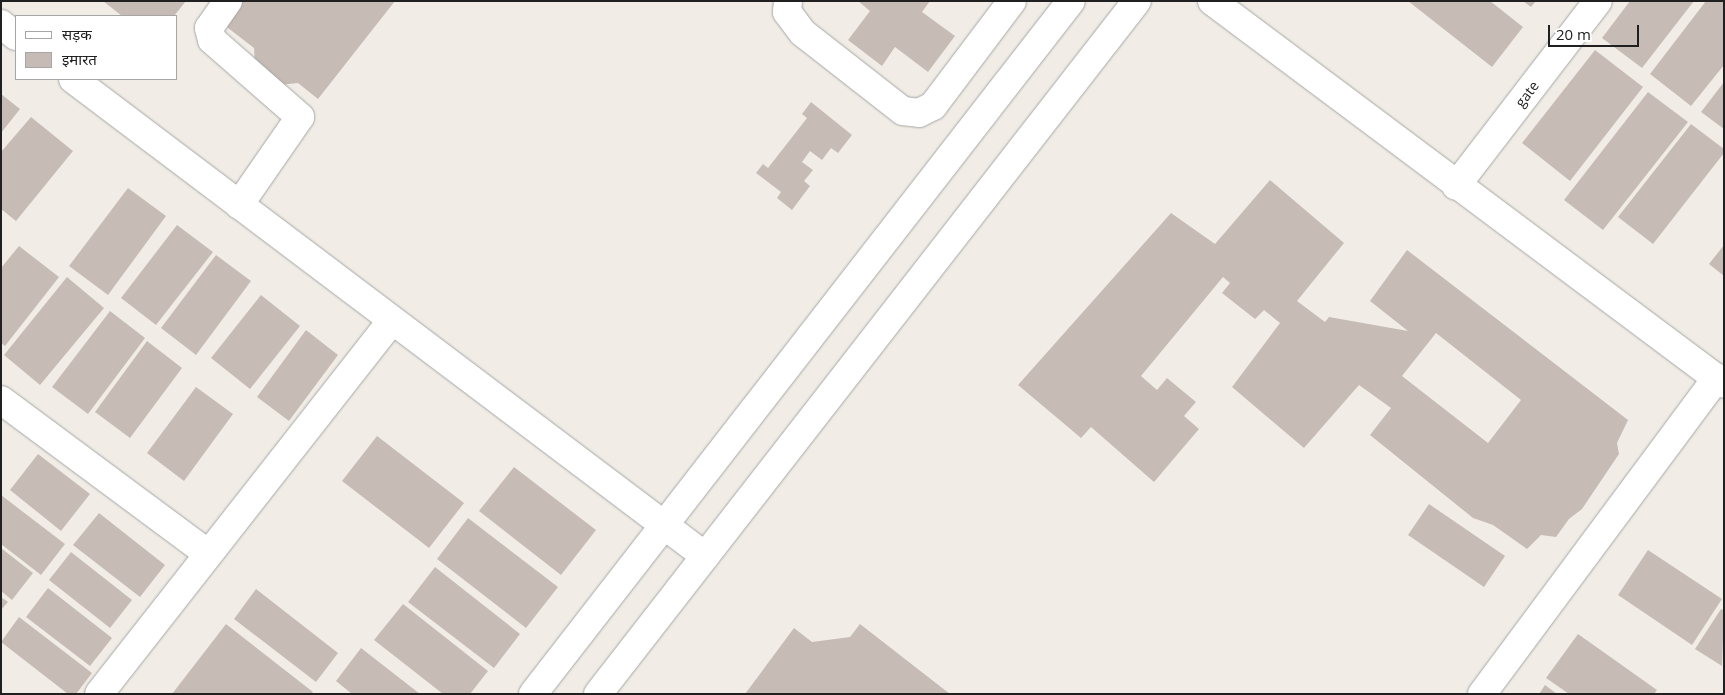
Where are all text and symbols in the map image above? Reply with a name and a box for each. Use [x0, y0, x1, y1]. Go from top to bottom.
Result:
legend [15, 15, 178, 80]
scale bar [1550, 15, 1641, 47]
text: सड़क [62, 24, 92, 44]
text: 20 m [1556, 24, 1591, 44]
text: इमारत [62, 49, 97, 69]
street label: gate [1512, 78, 1542, 110]

